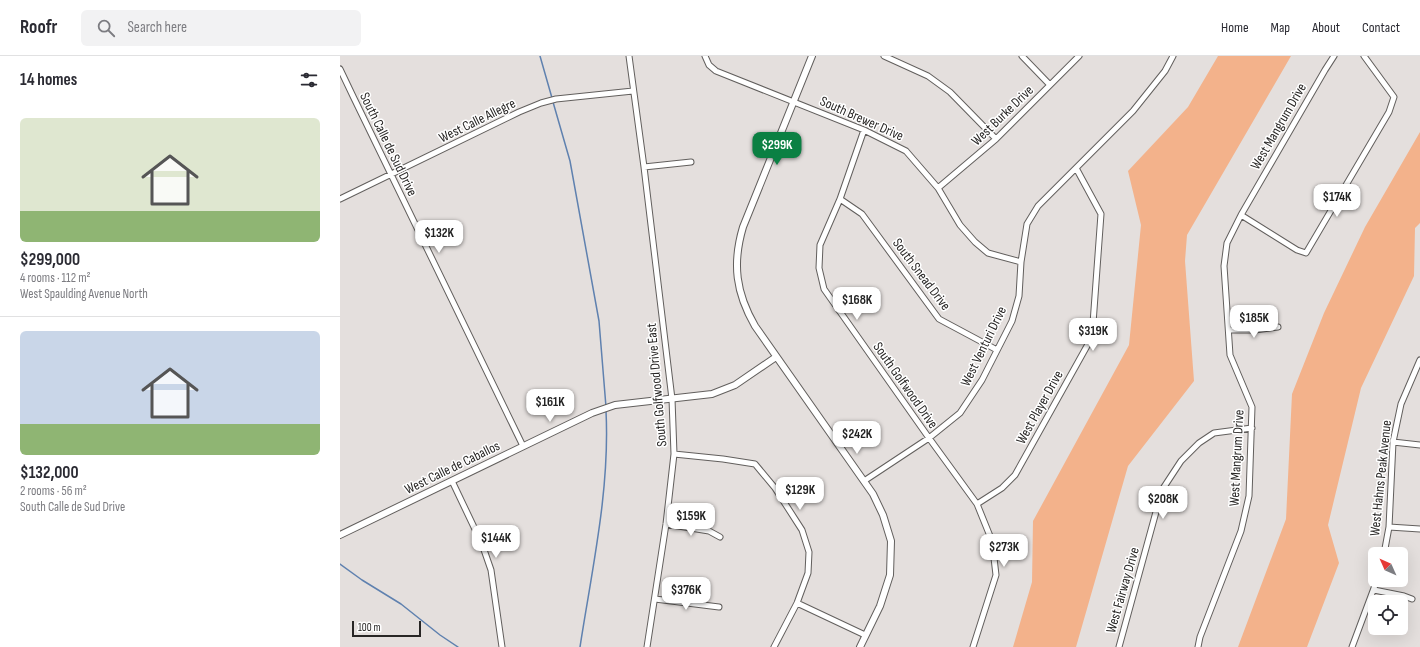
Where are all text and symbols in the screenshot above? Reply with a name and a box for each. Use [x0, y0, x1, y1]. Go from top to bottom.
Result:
search box [81, 10, 361, 46]
text: Roofr [20, 16, 57, 39]
icon: search [95, 17, 117, 39]
text: Search here [127, 18, 187, 37]
text: Home [1221, 19, 1249, 36]
text: Map [1271, 19, 1290, 36]
text: About [1312, 19, 1340, 36]
text: Contact [1362, 19, 1400, 36]
icon: filters [298, 69, 320, 91]
text: 14 homes [20, 70, 77, 90]
street label: West Mangrum Drive [1247, 80, 1310, 172]
street label: West Burke Drive [968, 82, 1037, 149]
street label: South Calle de Sud Drive [356, 90, 421, 199]
street label: South Brewer Drive [817, 92, 906, 144]
street label: West Calle Allegre [436, 95, 518, 146]
pin: $299K [749, 132, 805, 166]
text: $299K [761, 137, 793, 153]
icon: home [134, 144, 206, 216]
pin: $174K [1309, 184, 1365, 218]
text: $174K [1322, 189, 1352, 205]
pin: $132K [411, 220, 467, 254]
text: $132K [424, 225, 454, 241]
street label: South Snead Drive [889, 235, 954, 314]
text: $299,000 [20, 250, 80, 270]
text: 4 rooms · 112 m² [20, 270, 91, 286]
text: West Spaulding Avenue North [20, 286, 148, 302]
pin: $168K [829, 287, 885, 321]
text: $168K [842, 292, 872, 308]
street label: West Venturi Drive [957, 303, 1010, 389]
pin: $185K [1226, 305, 1282, 339]
text: $185K [1239, 310, 1269, 326]
pin: $319K [1065, 318, 1121, 352]
street label: South Golfwood Drive East [643, 322, 670, 447]
text: $319K [1078, 323, 1108, 339]
street label: South Golfwood Drive [870, 339, 942, 432]
icon: home [134, 357, 206, 429]
street label: West Player Drive [1012, 368, 1067, 447]
pin: $161K [522, 389, 578, 423]
text: $161K [535, 394, 565, 410]
street label: West Mangrum Drive [1225, 409, 1248, 507]
street label: West Hahns Peak Avenue [1366, 419, 1395, 537]
pin: $242K [829, 421, 885, 455]
text: $242K [842, 426, 872, 442]
street label: West Calle de Caballos [402, 437, 503, 498]
text: $132,000 [20, 463, 79, 483]
pin: $129K [772, 477, 828, 511]
text: $129K [785, 482, 815, 498]
text: 2 rooms · 56 m² [20, 483, 87, 499]
pin: $208K [1135, 486, 1191, 520]
text: $208K [1147, 491, 1179, 507]
text: South Calle de Sud Drive [20, 499, 125, 515]
pin: $159K [663, 503, 719, 537]
text: $159K [676, 508, 706, 524]
pin: $144K [468, 525, 524, 559]
text: $144K [481, 530, 511, 546]
pin: $273K [976, 534, 1032, 568]
text: $273K [989, 539, 1019, 555]
street label: West Fairway Drive [1102, 545, 1143, 635]
north arrow [1368, 547, 1408, 587]
map controls [1368, 547, 1408, 635]
pin: $376K [658, 577, 714, 611]
text: $376K [671, 582, 701, 598]
button: locate [1368, 595, 1408, 635]
scale bar [352, 619, 421, 638]
text: 100 m [358, 621, 380, 634]

